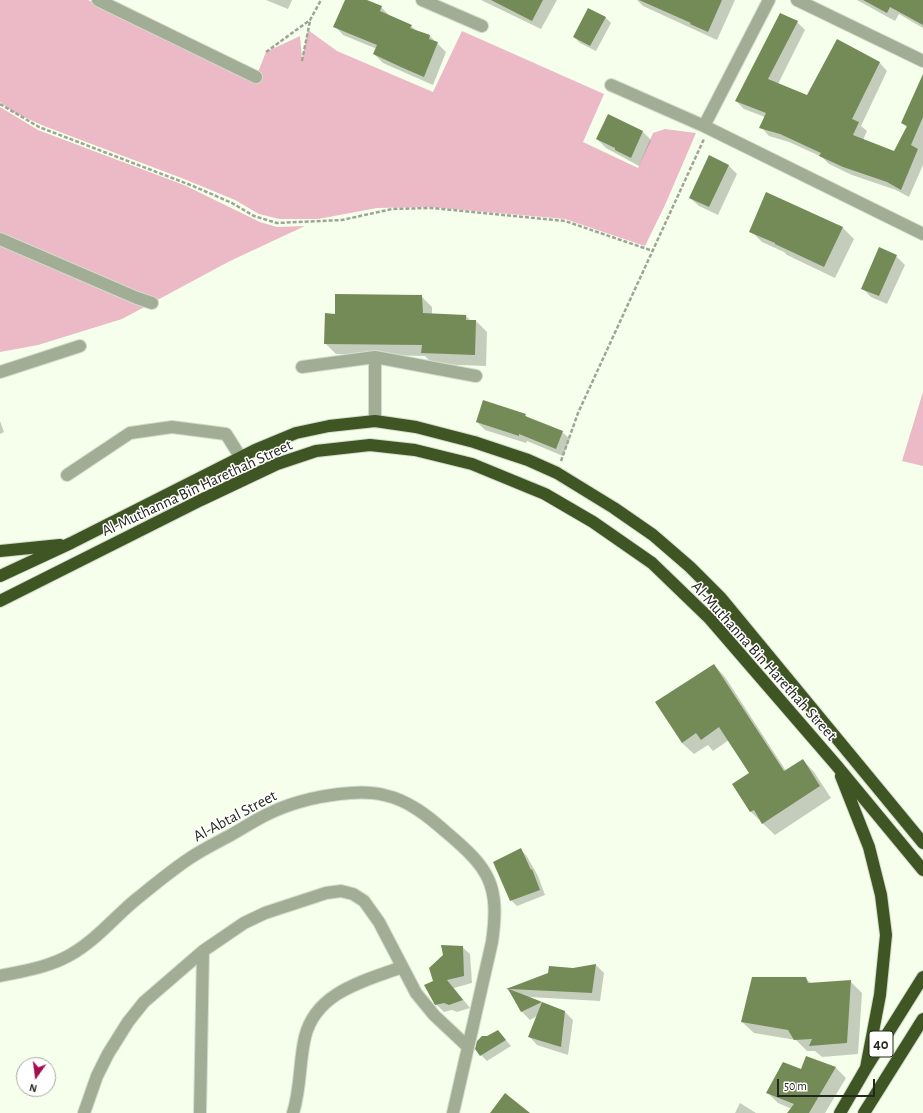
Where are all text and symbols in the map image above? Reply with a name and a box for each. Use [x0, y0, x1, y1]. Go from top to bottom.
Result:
street label: Al-Muthanna Bin Harethah Street [99, 435, 295, 541]
street label: Al-Muthanna Bin Harethah Street [687, 577, 841, 745]
street label: Al-Abtal Street [190, 786, 280, 846]
road number: 40 [869, 1031, 893, 1057]
north arrow [16, 1057, 56, 1097]
scale bar [779, 1071, 877, 1097]
text: 50 m [784, 1080, 807, 1092]
text: N [28, 1082, 38, 1094]

